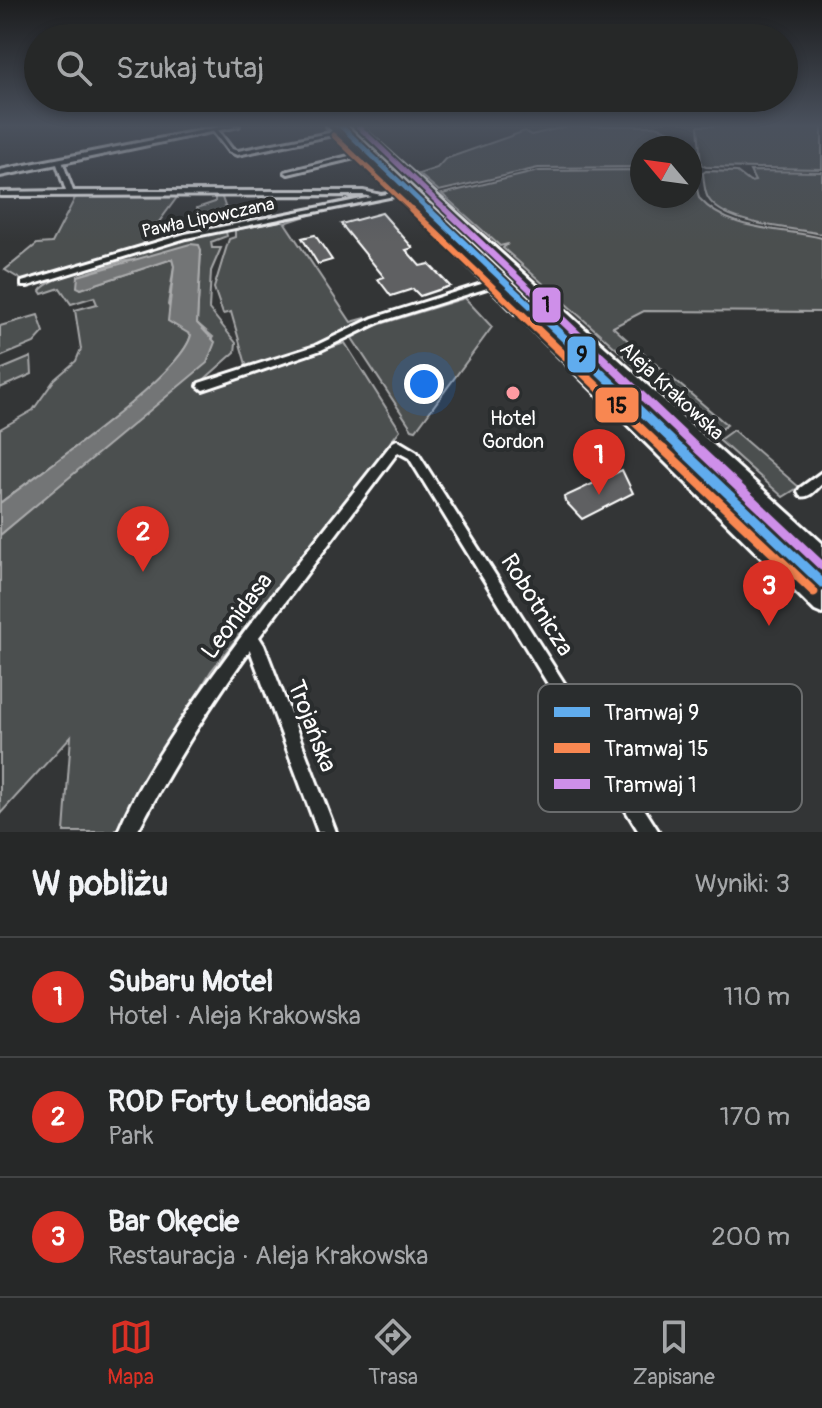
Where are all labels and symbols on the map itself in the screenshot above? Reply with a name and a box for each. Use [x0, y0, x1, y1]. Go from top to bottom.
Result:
north arrow [630, 136, 702, 208]
street label: Pawła Lipowczana [140, 193, 276, 243]
line badge: 1 [531, 286, 562, 324]
text: 1 [542, 291, 550, 319]
line badge: 9 [566, 335, 597, 374]
street label: Aleja Krakowska [615, 336, 729, 446]
text: 9 [576, 341, 588, 369]
your location [404, 364, 444, 404]
marker: Hotel Gordon [504, 384, 522, 402]
line badge: 15 [594, 386, 640, 424]
text: 15 [607, 392, 627, 420]
place label: Hotel Gordon [482, 406, 544, 454]
pin: 1 [573, 429, 625, 495]
pin: 2 [117, 506, 169, 572]
street label: Robotnicza [494, 549, 580, 661]
pin: 3 [743, 560, 795, 626]
street label: Leonidasa [195, 567, 279, 665]
street label: Trojańska [281, 676, 343, 776]
legend [538, 684, 802, 812]
text: Tramwaj 9 [604, 699, 699, 727]
text: Tramwaj 15 [604, 735, 709, 763]
text: Tramwaj 1 [604, 771, 697, 799]

